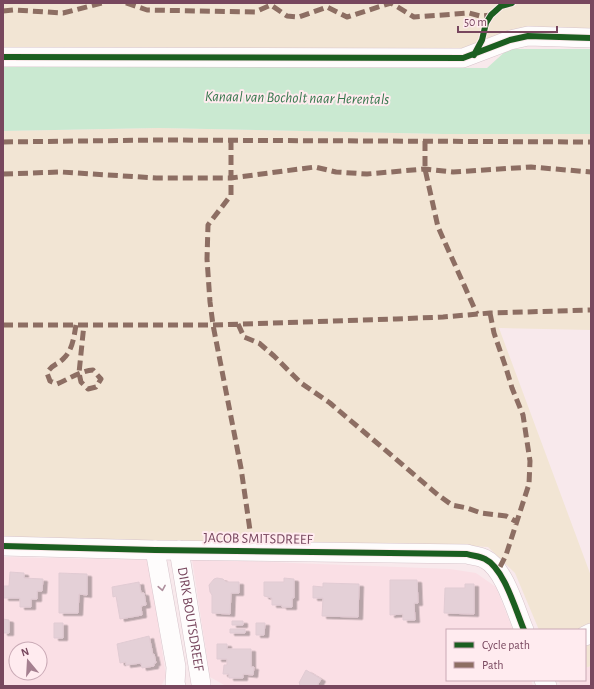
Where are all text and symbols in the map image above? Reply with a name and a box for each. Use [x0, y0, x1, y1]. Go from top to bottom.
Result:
scale bar [458, 8, 557, 34]
text: 50 m [464, 16, 487, 28]
water label: Kanaal van Bocholt naar Herentals [205, 89, 390, 107]
street label: JACOB SMITSDREEF [203, 531, 314, 547]
street label: DIRK BOUTSDREEF [175, 566, 206, 673]
one-way arrow [157, 585, 165, 592]
legend [446, 629, 586, 681]
text: Cycle path [482, 639, 530, 652]
north arrow [8, 641, 48, 681]
text: N [20, 646, 30, 658]
text: Path [482, 659, 504, 671]

